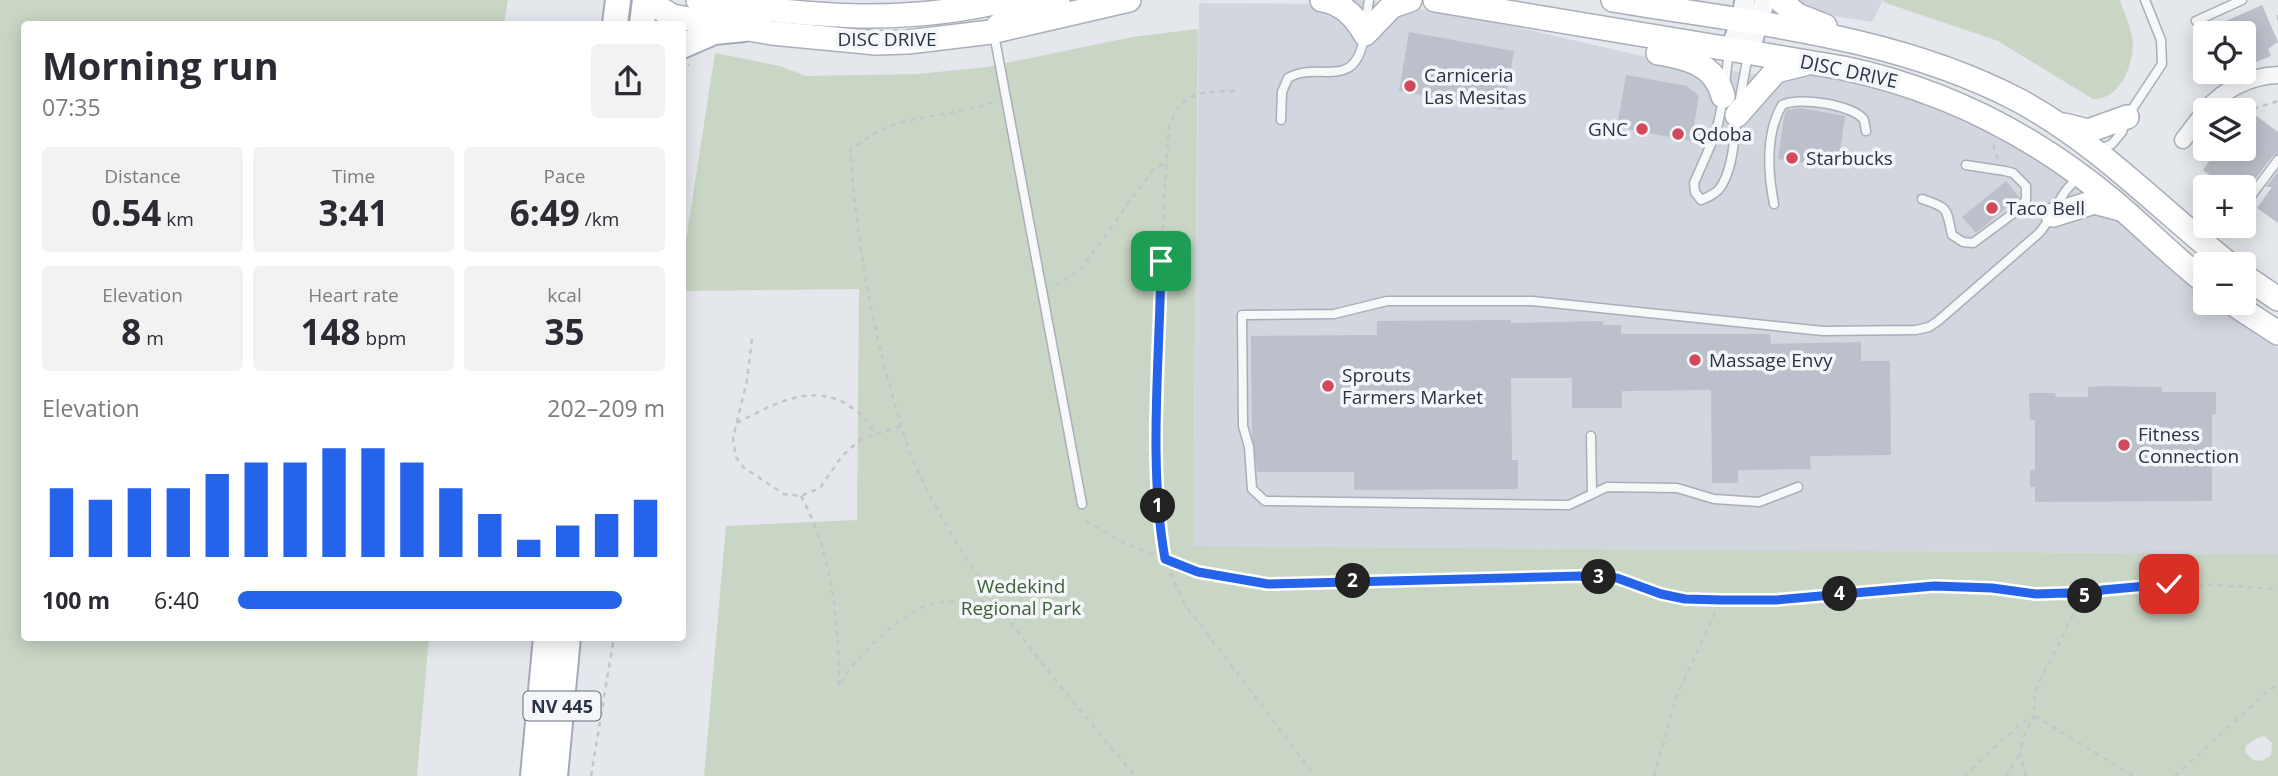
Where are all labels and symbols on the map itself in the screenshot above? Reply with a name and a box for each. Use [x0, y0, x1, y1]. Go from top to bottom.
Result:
street label: DISC DRIVE [837, 26, 937, 52]
street label: DISC DRIVE [1798, 48, 1900, 94]
place label: Carniceria Las Mesitas [1424, 62, 1526, 110]
marker: Carniceria Las Mesitas [1402, 78, 1418, 94]
place label: GNC [1588, 116, 1628, 142]
marker: GNC [1634, 121, 1650, 137]
place label: Qdoba [1692, 121, 1752, 147]
marker: Qdoba [1670, 126, 1686, 142]
place label: Starbucks [1806, 145, 1893, 171]
marker: Starbucks [1784, 150, 1800, 166]
place label: Taco Bell [2006, 195, 2085, 221]
marker: Taco Bell [1984, 200, 2000, 216]
pin [1131, 231, 1191, 291]
place label: Massage Envy [1709, 347, 1833, 373]
marker: Massage Envy [1687, 352, 1703, 368]
place label: Sprouts Farmers Market [1342, 362, 1483, 410]
marker: Sprouts Farmers Market [1320, 378, 1336, 394]
place label: Fitness Connection [2138, 421, 2239, 469]
marker: Fitness Connection [2116, 437, 2132, 453]
pin: 1 [1140, 489, 1176, 524]
pin [2139, 554, 2199, 614]
pin: 3 [1582, 560, 1616, 594]
pin: 2 [1336, 564, 1370, 598]
park label: Wedekind Regional Park [961, 573, 1081, 621]
pin: 4 [1822, 576, 1857, 612]
pin: 5 [2068, 578, 2102, 614]
road number: NV 445 [524, 692, 600, 720]

